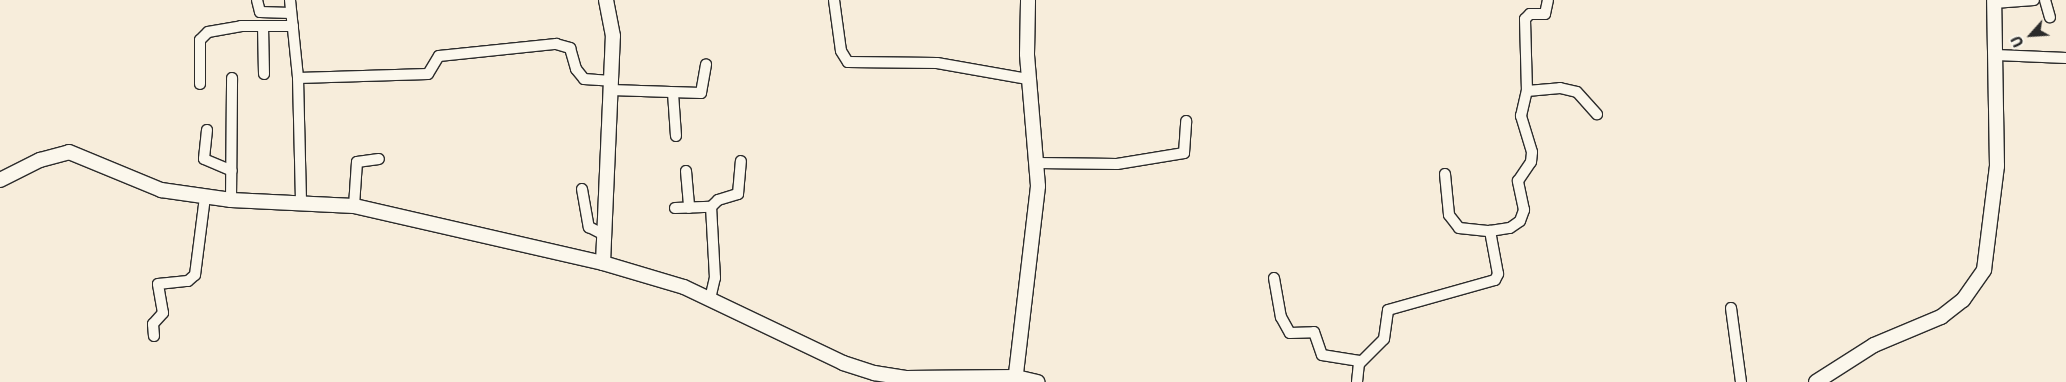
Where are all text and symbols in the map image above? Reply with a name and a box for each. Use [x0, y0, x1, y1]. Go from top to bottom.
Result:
north arrow [2006, 10, 2056, 60]
text: U [2005, 32, 2029, 51]

